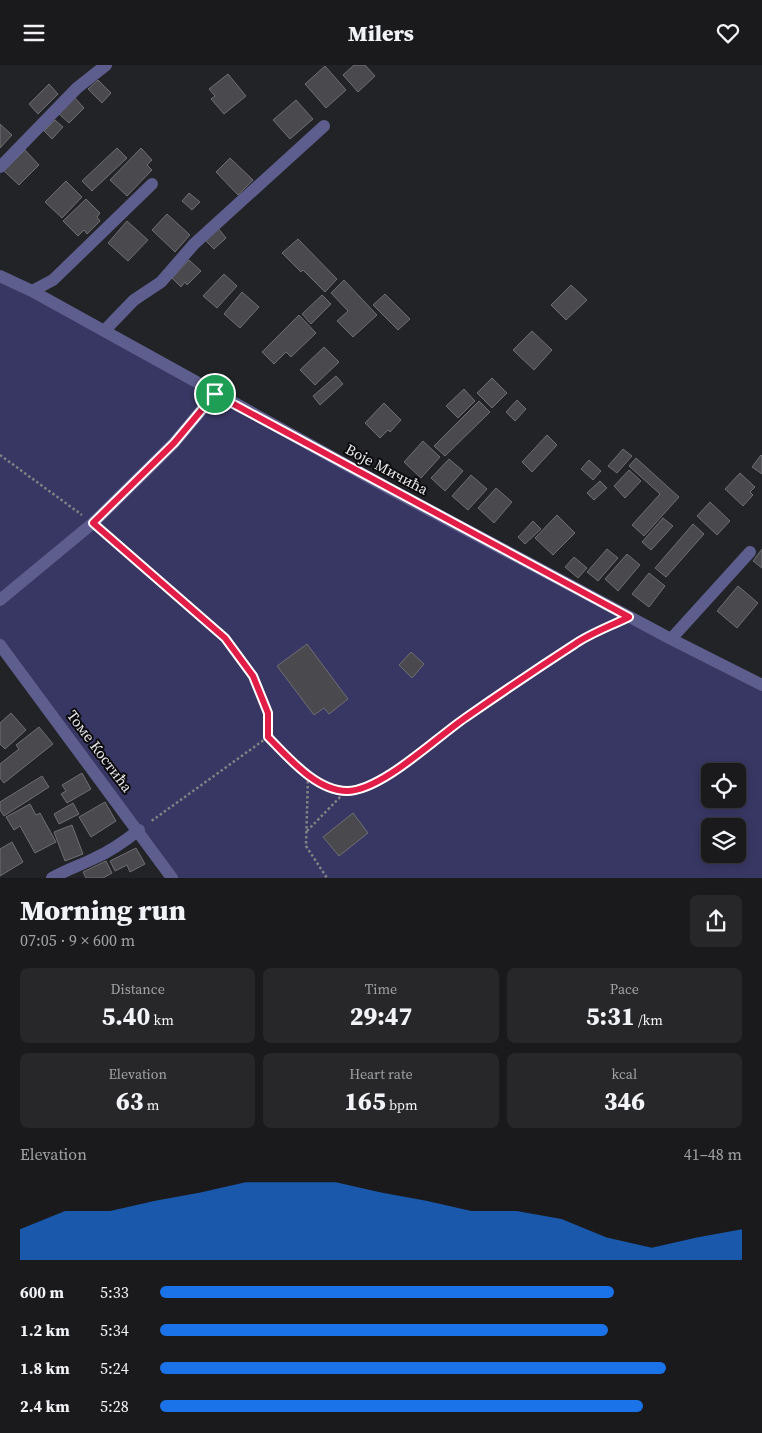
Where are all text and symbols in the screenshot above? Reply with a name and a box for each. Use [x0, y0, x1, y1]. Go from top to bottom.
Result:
text: Milers [348, 18, 414, 48]
icon: menu [20, 19, 48, 47]
icon: heart [714, 19, 742, 47]
pin [194, 373, 236, 415]
icon: arrive [201, 380, 229, 408]
street label: Воје Мичића [342, 438, 432, 500]
street label: Томе Костића [62, 706, 138, 797]
map controls [701, 763, 746, 863]
button: locate [701, 763, 746, 808]
button: layers [701, 818, 746, 863]
text: Morning run [20, 891, 186, 929]
button: share [690, 895, 742, 947]
text: 07:05 · 9 × 600 m [20, 929, 135, 951]
text: Distance [111, 979, 165, 999]
text: Time [365, 979, 397, 999]
text: Pace [610, 979, 639, 999]
text: 5.40 [101, 999, 150, 1033]
text: 29:47 [350, 999, 412, 1033]
text: 5:31 [586, 999, 635, 1033]
text: km [150, 1010, 174, 1030]
text: /km [635, 1010, 663, 1030]
text: Elevation [108, 1064, 167, 1084]
text: Heart rate [349, 1064, 413, 1084]
text: kcal [612, 1064, 637, 1084]
text: 63 [116, 1084, 144, 1118]
text: 165 [344, 1084, 386, 1118]
text: 346 [604, 1084, 645, 1118]
text: m [144, 1095, 159, 1115]
text: bpm [386, 1095, 418, 1115]
text: Elevation [20, 1143, 87, 1165]
text: 41–48 m [684, 1143, 742, 1165]
text: 600 m [20, 1281, 64, 1303]
text: 5:33 [100, 1281, 129, 1303]
text: 1.2 km [20, 1319, 70, 1341]
text: 5:34 [100, 1319, 129, 1341]
text: 1.8 km [20, 1357, 70, 1379]
text: 5:24 [100, 1357, 129, 1379]
text: 2.4 km [20, 1395, 70, 1417]
text: 5:28 [100, 1395, 129, 1417]

